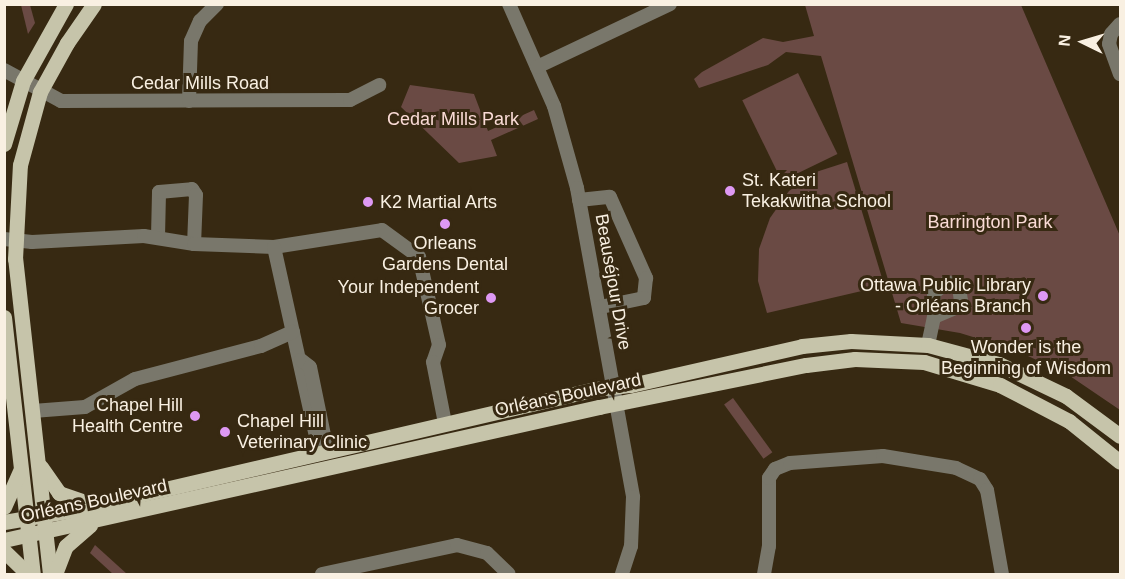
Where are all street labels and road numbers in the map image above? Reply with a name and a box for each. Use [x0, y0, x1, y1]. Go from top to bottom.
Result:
street label: Cedar Mills Road [131, 72, 269, 94]
street label: Beauséjour Drive [590, 212, 636, 352]
street label: Orléans Boulevard [493, 369, 643, 421]
street label: Orléans Boulevard [19, 475, 169, 527]

